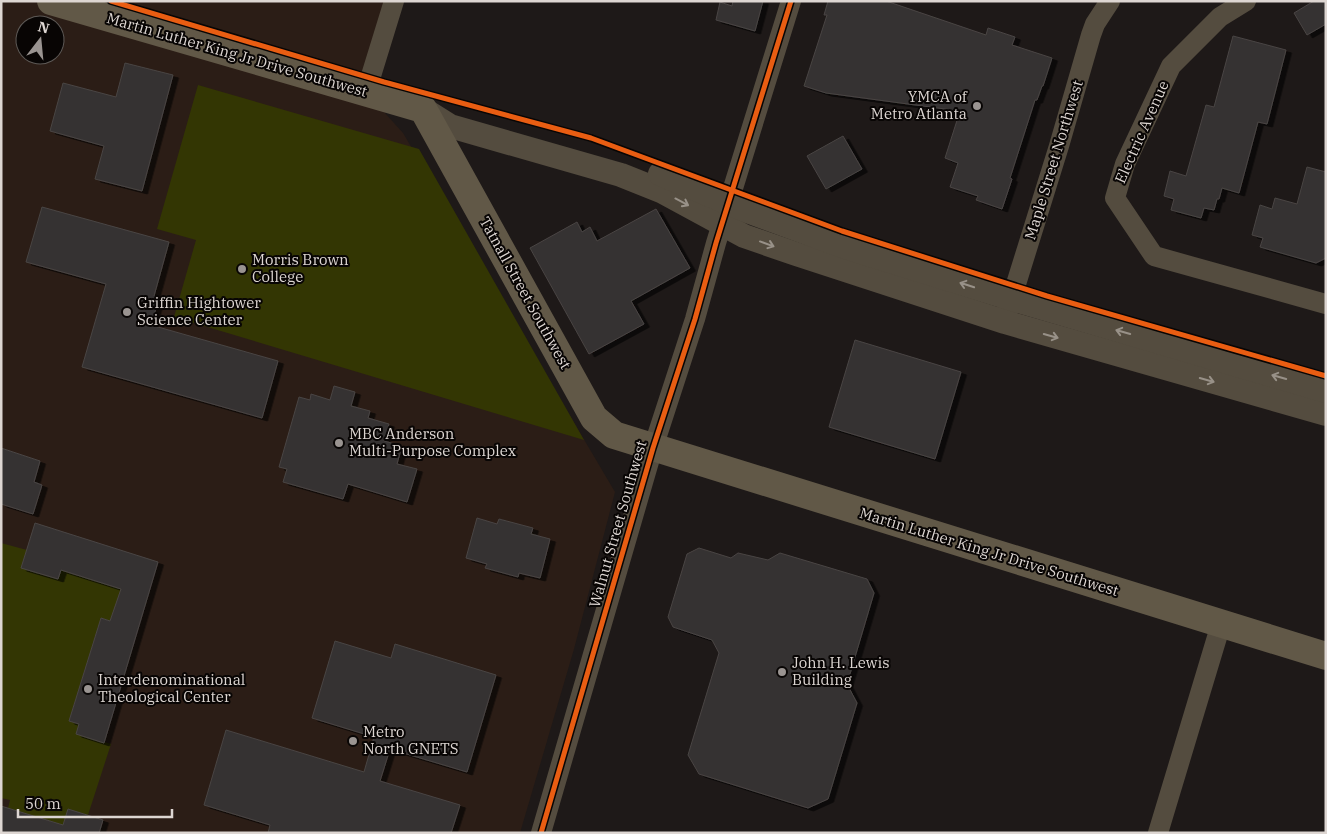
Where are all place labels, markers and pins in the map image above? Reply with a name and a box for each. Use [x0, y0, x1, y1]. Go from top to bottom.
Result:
place label: YMCA of Metro Atlanta [871, 87, 968, 123]
marker: YMCA of Metro Atlanta [971, 100, 983, 112]
place label: Morris Brown College [252, 250, 349, 286]
marker: Morris Brown College [236, 263, 248, 275]
place label: Griffin Hightower Science Center [137, 293, 261, 329]
marker: Griffin Hightower Science Center [121, 306, 133, 318]
place label: MBC Anderson Multi-Purpose Complex [349, 424, 516, 460]
marker: MBC Anderson Multi-Purpose Complex [333, 437, 345, 449]
place label: John H. Lewis Building [792, 653, 890, 689]
marker: John H. Lewis Building [776, 666, 788, 678]
place label: Interdenominational Theological Center [98, 670, 245, 706]
marker: Interdenominational Theological Center [82, 683, 94, 695]
place label: Metro North GNETS [363, 722, 459, 758]
marker: Metro North GNETS [347, 735, 359, 747]

